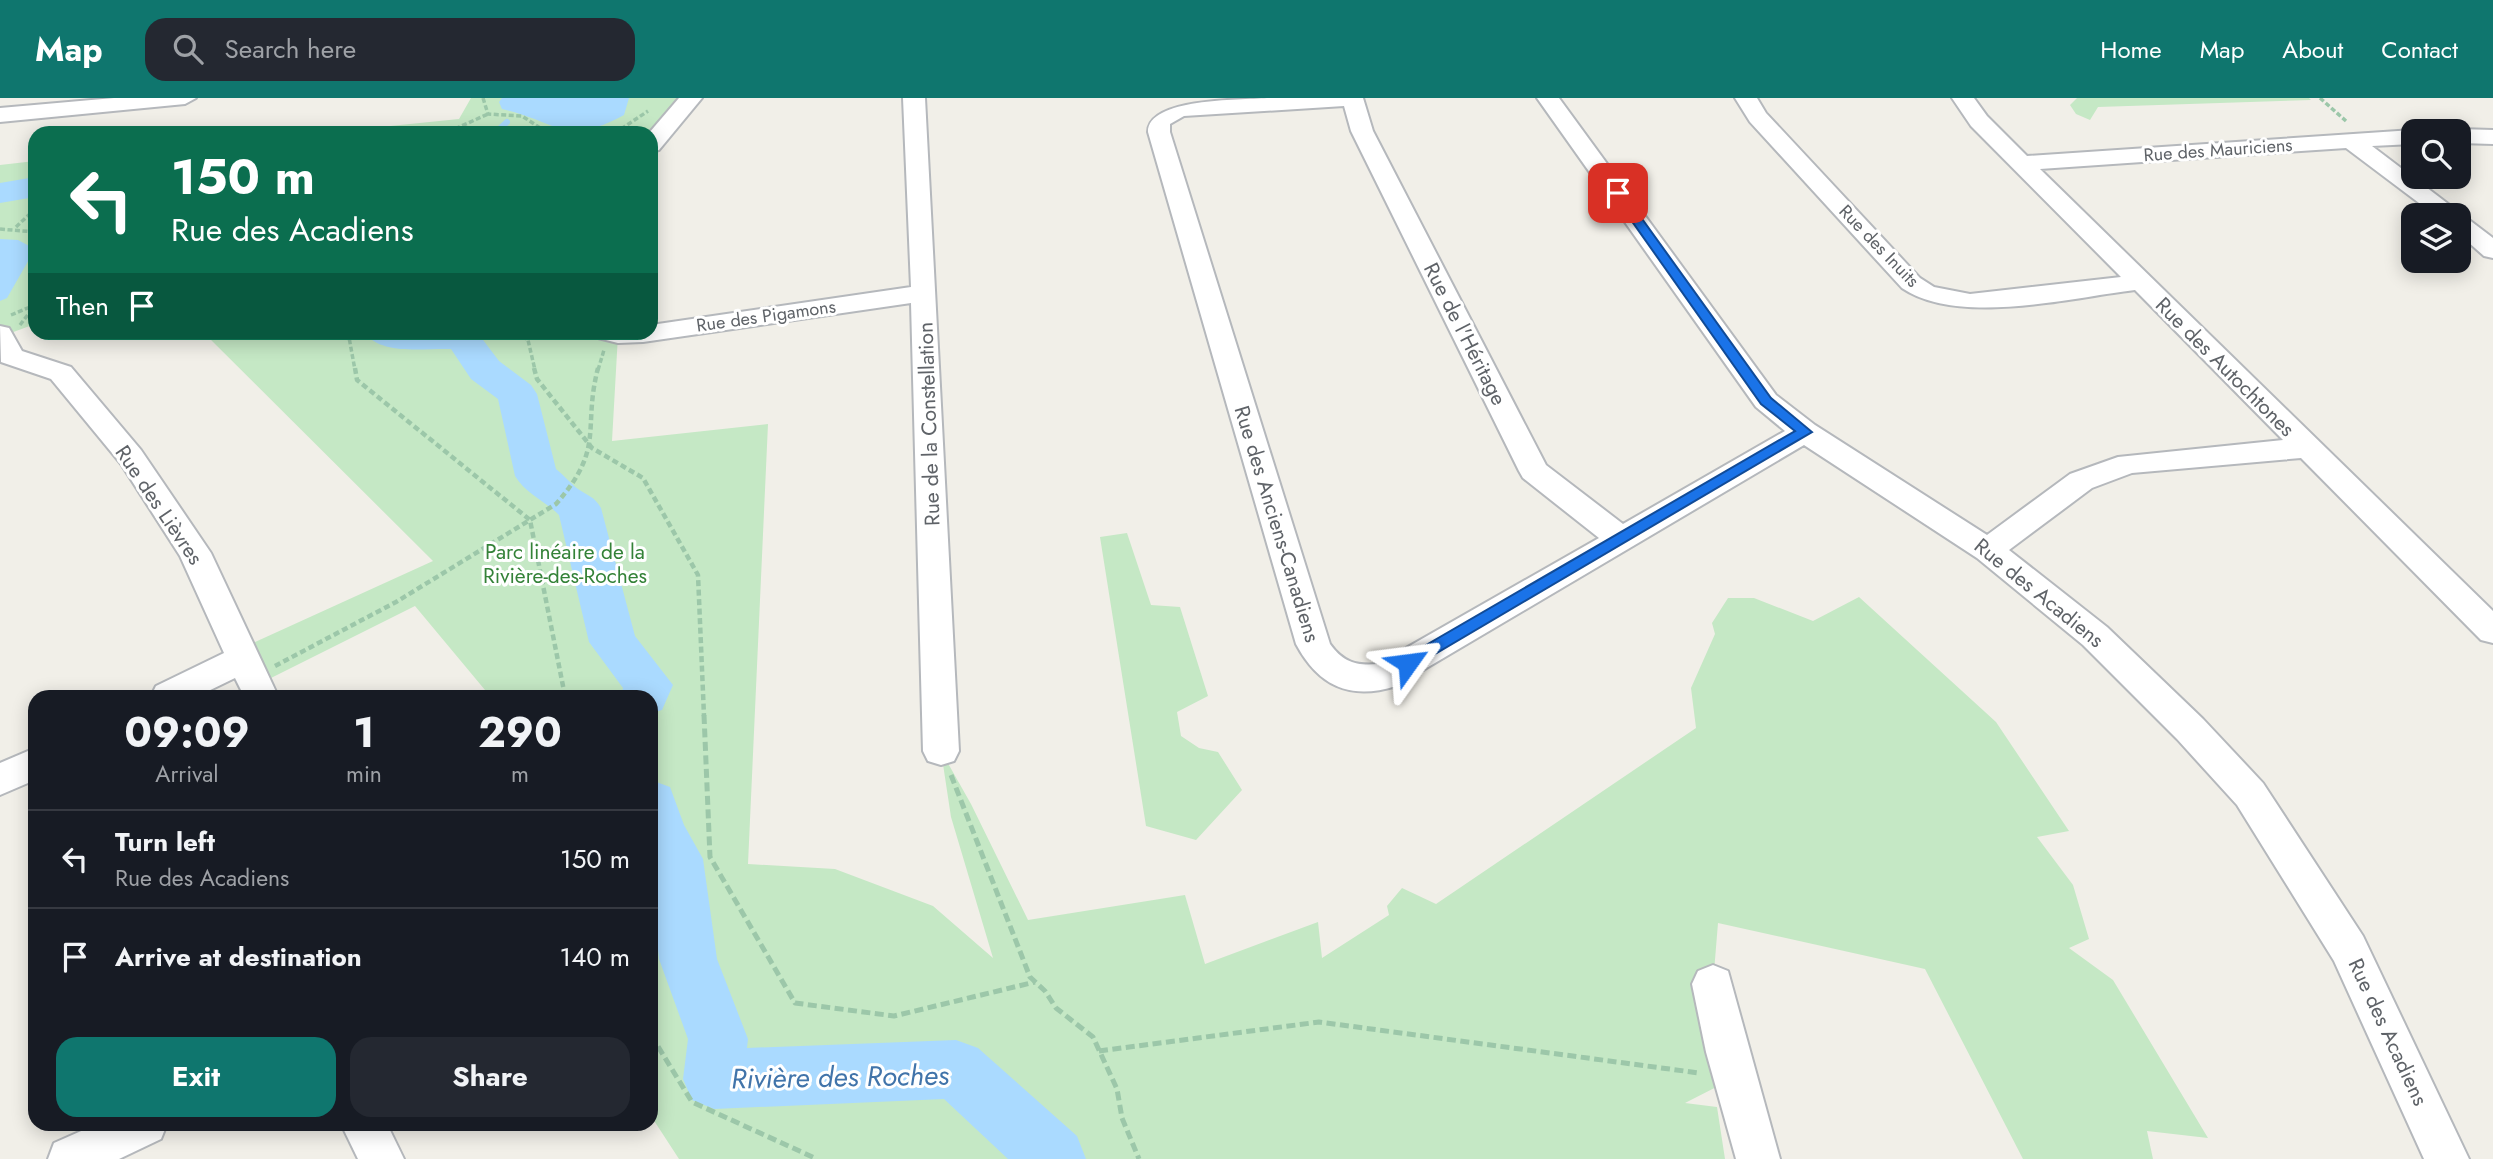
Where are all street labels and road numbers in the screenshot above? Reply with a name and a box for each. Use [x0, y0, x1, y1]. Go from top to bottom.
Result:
street label: Rue des Mauriciens [2143, 132, 2293, 168]
street label: Rue des Inuits [1833, 199, 1925, 293]
street label: Rue de l'Héritage [1416, 258, 1514, 411]
street label: Rue des Autochtones [2149, 291, 2301, 443]
street label: Rue des Pigamons [695, 293, 837, 339]
street label: Rue de la Constellation [910, 321, 948, 527]
street label: Rue des Anciens-Canadiens [1227, 402, 1327, 646]
street label: Rue des Lièvres [108, 439, 210, 571]
street label: Rue des Acadiens [1968, 531, 2110, 655]
street label: Rue des Acadiens [2341, 954, 2435, 1110]

